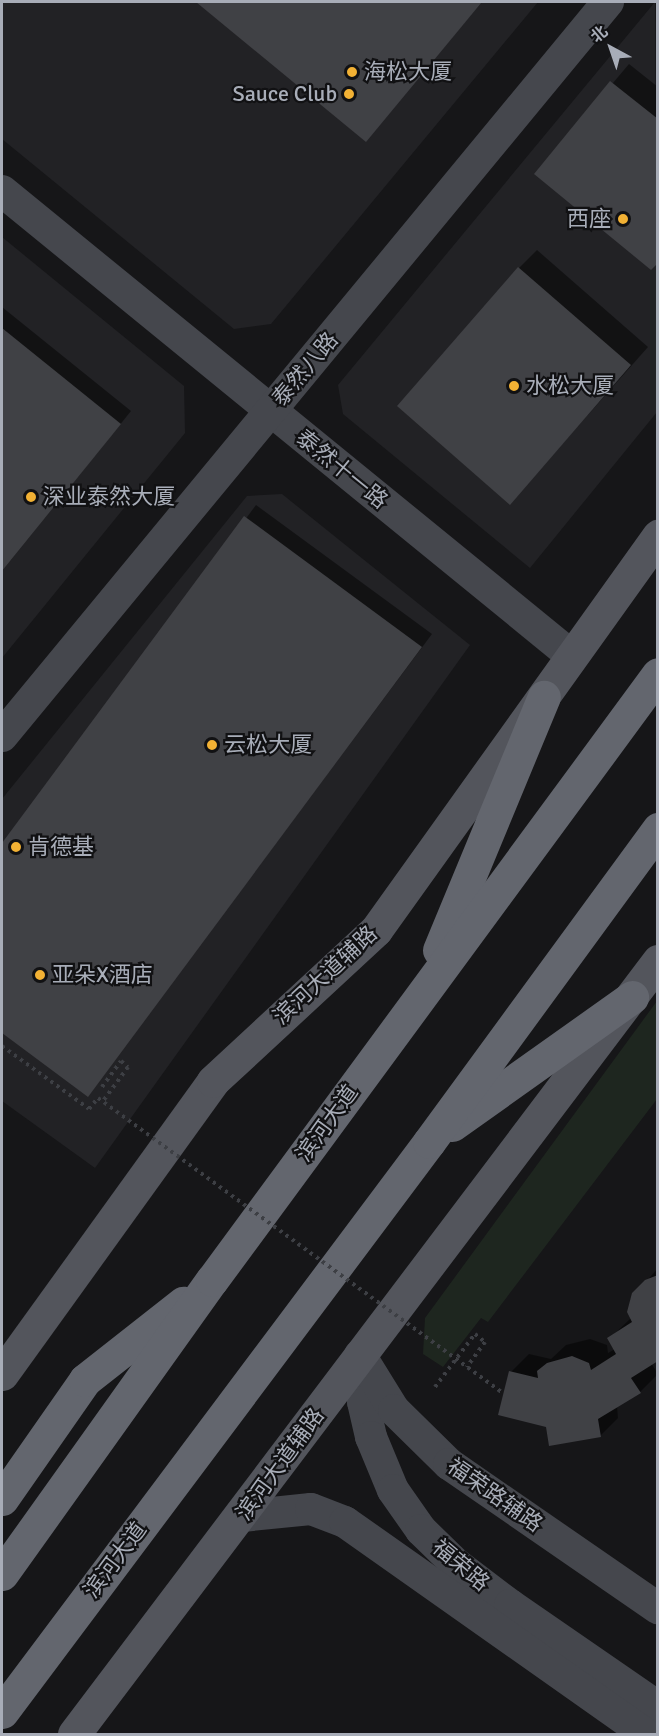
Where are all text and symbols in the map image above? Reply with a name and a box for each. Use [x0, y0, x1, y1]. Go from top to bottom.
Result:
north arrow [581, 18, 641, 78]
text: 北 [587, 21, 612, 47]
place label: 海松大厦 [364, 59, 452, 85]
marker: 海松大厦 [345, 65, 359, 79]
place label: Sauce Club [232, 81, 337, 107]
marker: Sauce Club [342, 87, 356, 101]
place label: 西座 [567, 206, 611, 232]
marker: 西座 [616, 212, 630, 226]
street label: 泰然八路 [267, 327, 343, 411]
place label: 水松大厦 [526, 373, 614, 399]
marker: 水松大厦 [507, 379, 521, 393]
street label: 泰然十一路 [291, 424, 393, 514]
place label: 深业泰然大厦 [43, 484, 175, 510]
marker: 深业泰然大厦 [24, 490, 38, 504]
place label: 云松大厦 [224, 732, 312, 758]
marker: 云松大厦 [205, 738, 219, 752]
place label: 肯德基 [28, 834, 94, 860]
marker: 肯德基 [9, 840, 23, 854]
street label: 滨河大道辅路 [268, 920, 382, 1030]
place label: 亚朵X酒店 [52, 962, 153, 988]
marker: 亚朵X酒店 [33, 968, 47, 982]
street label: 滨河大道 [290, 1080, 364, 1166]
street label: 滨河大道辅路 [231, 1403, 329, 1525]
street label: 福荣路辅路 [442, 1453, 548, 1537]
street label: 滨河大道 [78, 1517, 152, 1603]
street label: 福荣路 [427, 1534, 495, 1596]

